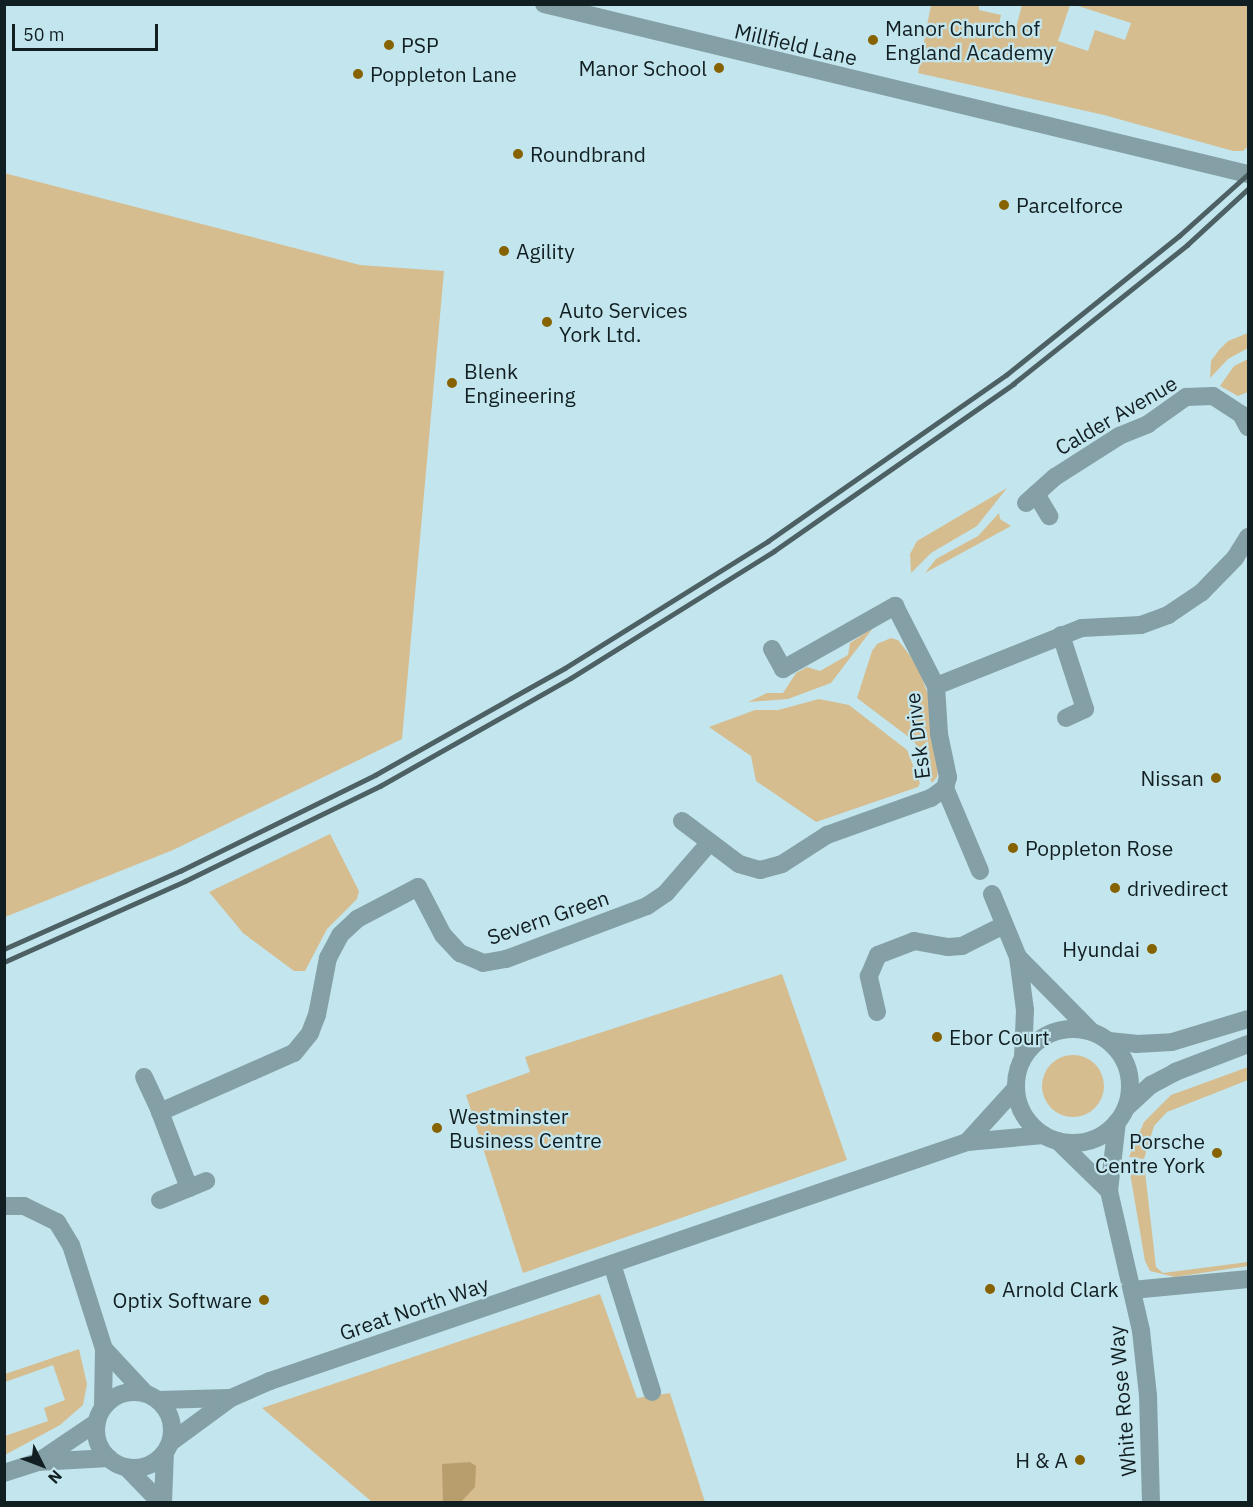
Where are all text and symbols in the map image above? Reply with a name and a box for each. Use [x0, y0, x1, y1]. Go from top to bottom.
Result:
scale bar [15, 12, 160, 50]
place label: Manor Church of England Academy [885, 15, 1054, 65]
street label: Millfield Lane [732, 18, 860, 70]
text: 50 m [23, 23, 65, 46]
place label: PSP [401, 32, 439, 58]
marker: Manor Church of England Academy [866, 33, 880, 47]
marker: PSP [382, 38, 396, 52]
place label: Manor School [578, 55, 707, 81]
place label: Poppleton Lane [370, 61, 517, 87]
marker: Manor School [712, 61, 726, 75]
marker: Poppleton Lane [351, 67, 365, 81]
place label: Roundbrand [530, 141, 646, 167]
marker: Roundbrand [511, 147, 525, 161]
place label: Parcelforce [1016, 192, 1123, 218]
marker: Parcelforce [997, 198, 1011, 212]
place label: Agility [516, 238, 575, 264]
marker: Agility [497, 244, 511, 258]
place label: Auto Services York Ltd. [559, 297, 688, 347]
marker: Auto Services York Ltd. [540, 315, 554, 329]
place label: Blenk Engineering [464, 358, 575, 408]
street label: Calder Avenue [1051, 370, 1181, 460]
marker: Blenk Engineering [445, 376, 459, 390]
street label: Esk Drive [899, 691, 935, 781]
place label: Nissan [1140, 765, 1204, 791]
marker: Nissan [1209, 771, 1223, 785]
place label: Poppleton Rose [1025, 835, 1173, 861]
marker: Poppleton Rose [1006, 841, 1020, 855]
place label: drivedirect [1127, 875, 1228, 901]
marker: drivedirect [1108, 881, 1122, 895]
street label: Severn Green [484, 884, 612, 950]
place label: Hyundai [1062, 936, 1140, 962]
marker: Hyundai [1145, 942, 1159, 956]
place label: Ebor Court [949, 1024, 1050, 1050]
marker: Ebor Court [930, 1030, 944, 1044]
place label: Westminster Business Centre [449, 1103, 602, 1153]
marker: Westminster Business Centre [430, 1121, 444, 1135]
place label: Porsche Centre York [1095, 1128, 1205, 1178]
marker: Porsche Centre York [1210, 1146, 1224, 1160]
street label: Great North Way [336, 1271, 492, 1345]
place label: Arnold Clark [1002, 1276, 1118, 1302]
marker: Arnold Clark [983, 1282, 997, 1296]
place label: Optix Software [113, 1287, 252, 1313]
marker: Optix Software [257, 1293, 271, 1307]
street label: White Rose Way [1103, 1325, 1141, 1477]
north arrow [12, 1435, 72, 1495]
place label: H & A [1015, 1447, 1068, 1473]
marker: H & A [1073, 1453, 1087, 1467]
text: N [44, 1466, 67, 1488]

